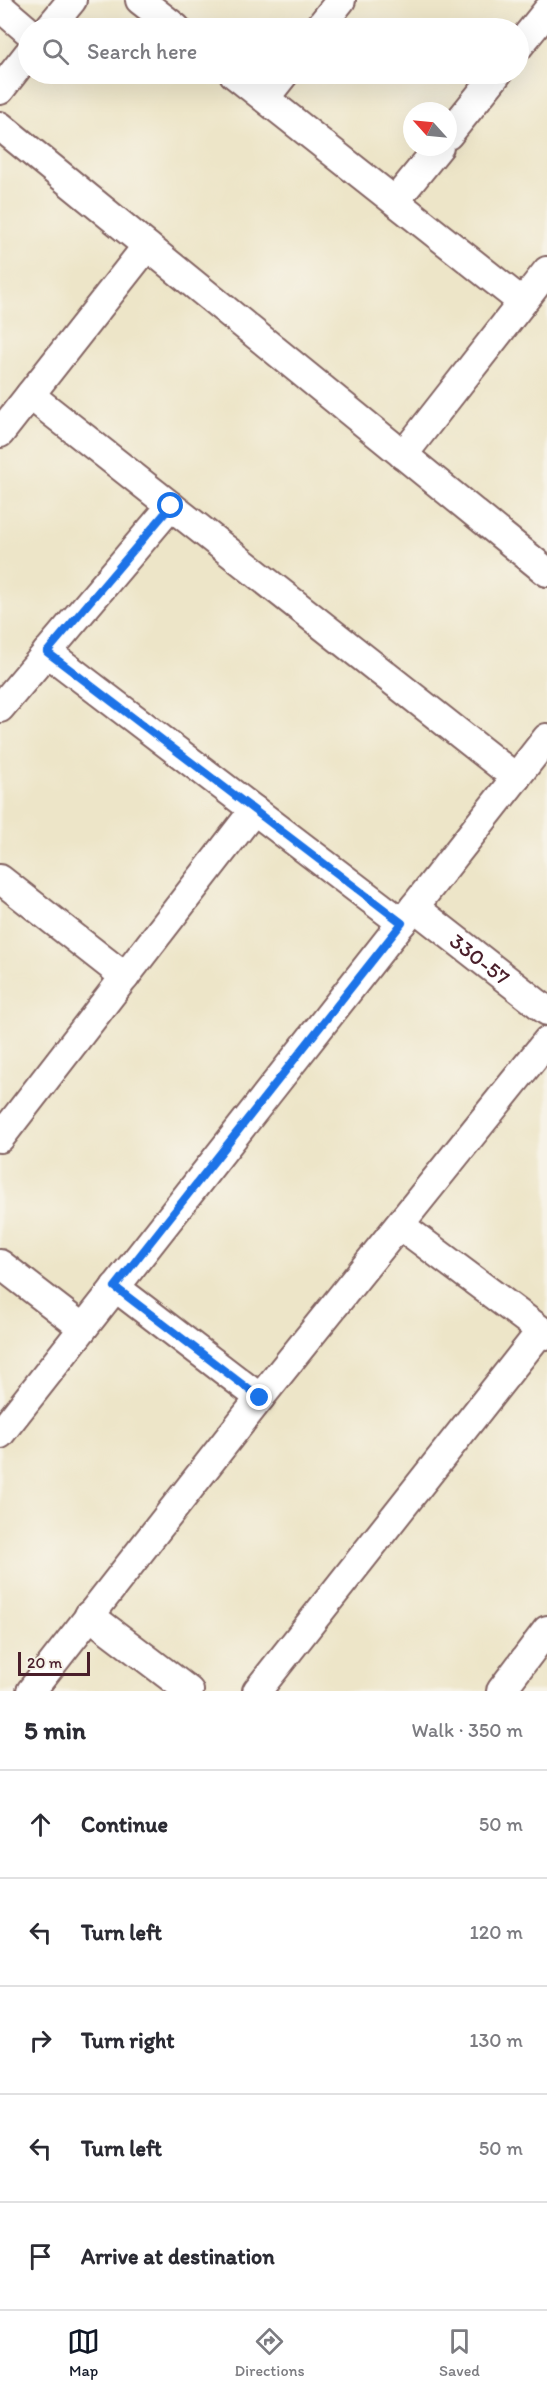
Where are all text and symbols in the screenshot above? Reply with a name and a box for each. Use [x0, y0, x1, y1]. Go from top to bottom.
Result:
search box [18, 18, 529, 84]
icon: search [39, 35, 72, 68]
text: Search here [87, 38, 197, 65]
north arrow [403, 102, 457, 156]
route start [157, 492, 183, 518]
street label: 330-57 [445, 927, 516, 991]
route end [246, 1384, 272, 1410]
scale bar [18, 1649, 90, 1676]
text: 20 m [27, 1653, 62, 1672]
text: 5 min [24, 1714, 86, 1746]
text: Walk · 350 m [412, 1718, 523, 1742]
icon: ahead [24, 1808, 57, 1841]
text: Continue [81, 1811, 168, 1838]
text: 50 m [479, 1812, 523, 1836]
icon: left [24, 1916, 57, 1949]
text: Turn left [81, 1919, 162, 1946]
text: 120 m [470, 1920, 523, 1944]
icon: right [24, 2024, 57, 2057]
text: Turn right [81, 2027, 175, 2054]
text: 130 m [469, 2028, 523, 2052]
icon: left [24, 2132, 57, 2165]
text: Turn left [81, 2135, 162, 2162]
text: 50 m [479, 2136, 523, 2160]
icon: arrive [24, 2240, 57, 2273]
text: Arrive at destination [81, 2243, 275, 2270]
tab: Map [67, 2325, 100, 2380]
tab: Directions [234, 2325, 305, 2380]
tab: Saved [439, 2325, 480, 2380]

